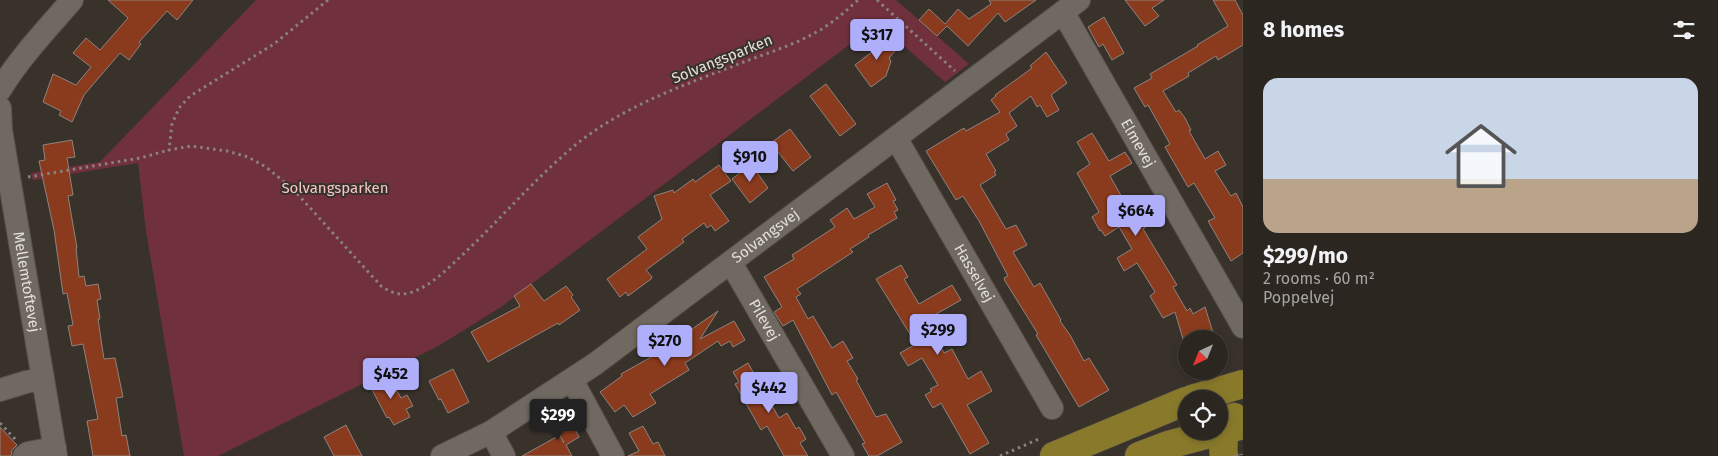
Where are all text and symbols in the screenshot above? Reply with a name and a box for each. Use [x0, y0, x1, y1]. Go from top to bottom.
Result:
icon: filters [1670, 16, 1698, 44]
text: 8 homes [1263, 17, 1344, 43]
pin: $317 [847, 18, 907, 61]
text: $317 [861, 25, 893, 44]
street label: Solvangsparken [669, 31, 775, 87]
icon: home [1436, 111, 1526, 201]
street label: Elmevej [1117, 116, 1159, 171]
pin: $910 [720, 140, 780, 183]
text: $910 [733, 147, 767, 166]
park label: Solvangsparken [281, 179, 389, 197]
pin: $664 [1106, 194, 1166, 237]
text: $664 [1118, 201, 1154, 220]
street label: Solvangsvej [728, 205, 803, 267]
street label: Mellemtoftevej [9, 230, 44, 333]
street label: Hasselvej [950, 241, 998, 305]
text: $299/mo [1263, 243, 1348, 269]
text: 2 rooms · 60 m² [1263, 269, 1375, 288]
text: Poppelvej [1263, 288, 1334, 307]
street label: Pilevej [745, 296, 783, 344]
pin: $299 [908, 314, 968, 356]
text: $299 [921, 320, 955, 339]
pin: $270 [635, 324, 695, 367]
north arrow [1178, 330, 1228, 380]
map controls [1178, 330, 1228, 440]
text: $270 [648, 331, 682, 350]
pin: $452 [361, 358, 421, 400]
text: $452 [374, 364, 408, 383]
pin: $442 [739, 372, 799, 414]
text: $442 [752, 378, 786, 397]
button: locate [1178, 390, 1228, 440]
pin: $299 [528, 398, 588, 441]
text: $299 [541, 405, 575, 424]

